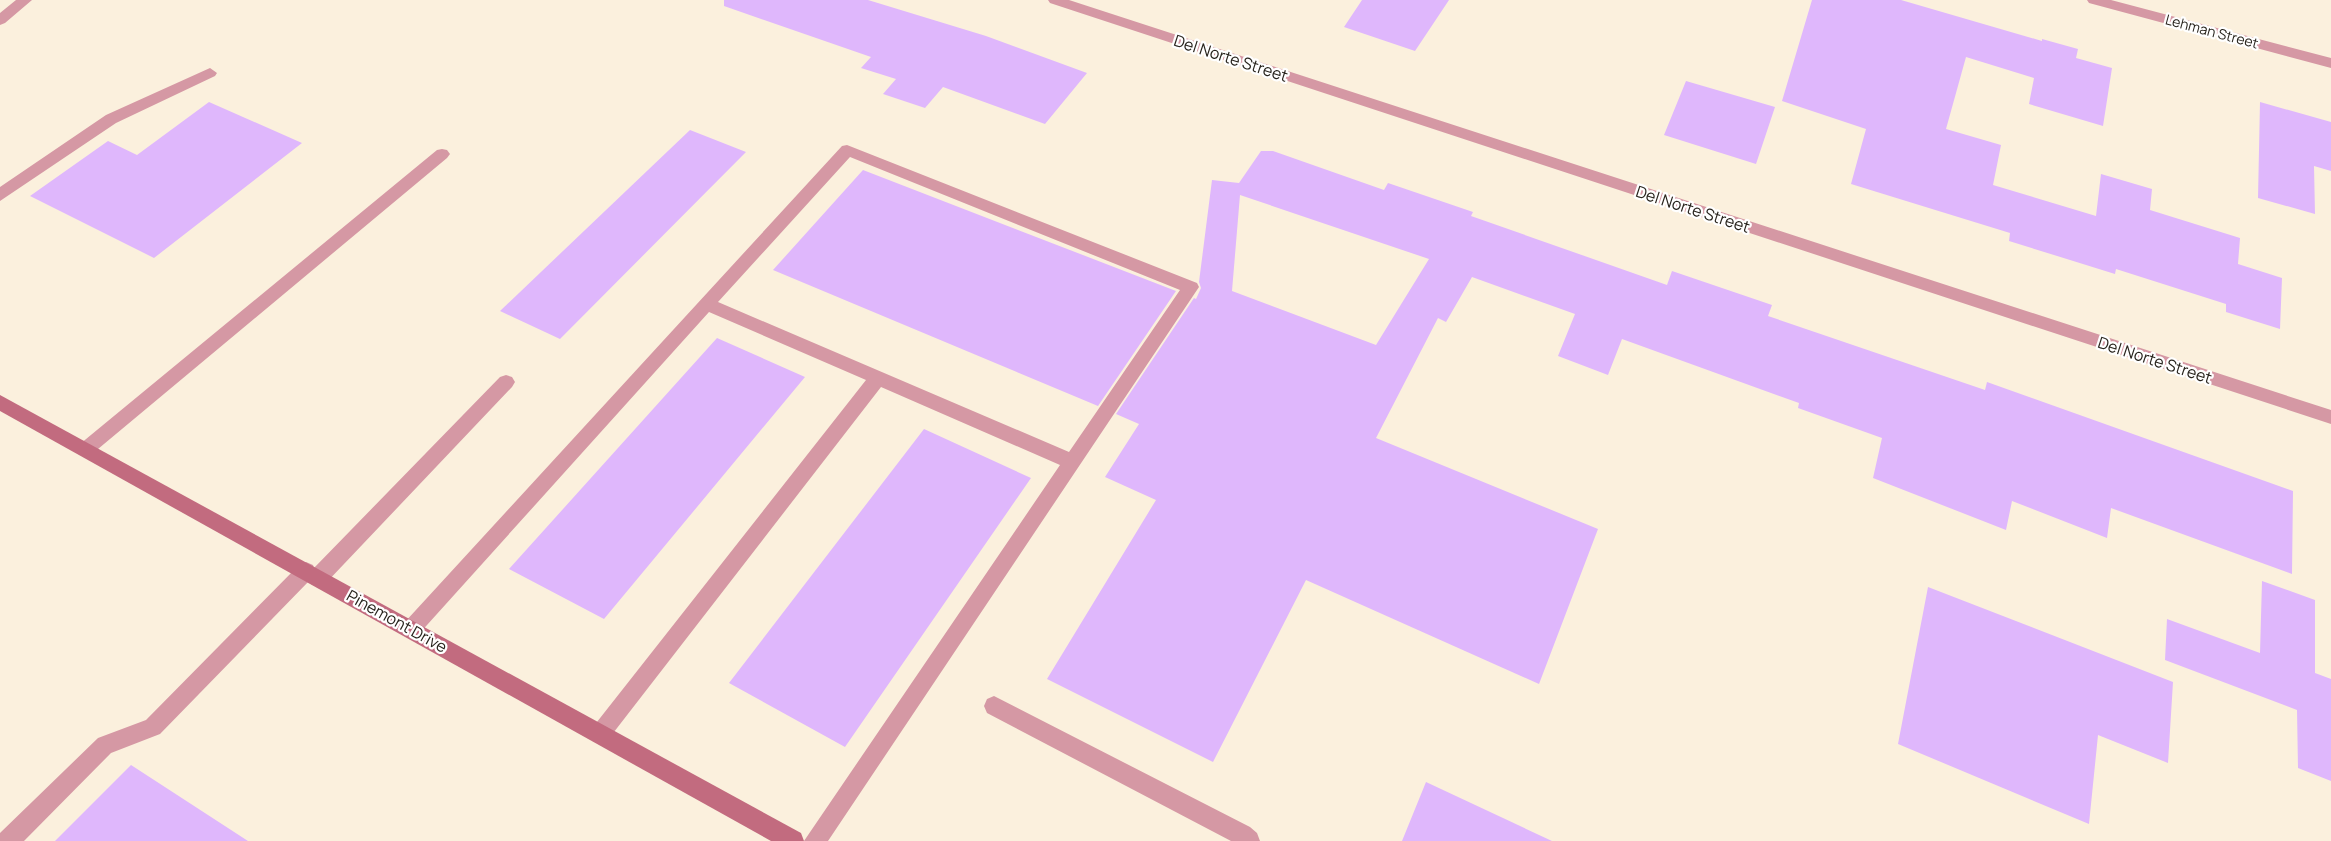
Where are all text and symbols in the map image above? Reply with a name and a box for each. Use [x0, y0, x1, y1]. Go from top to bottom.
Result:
street label: Lehman Street [2163, 9, 2261, 53]
street label: Del Norte Street [1171, 29, 1291, 87]
street label: Del Norte Street [1633, 180, 1753, 238]
street label: Del Norte Street [2095, 331, 2215, 389]
street label: Pinemont Drive [343, 584, 451, 658]

